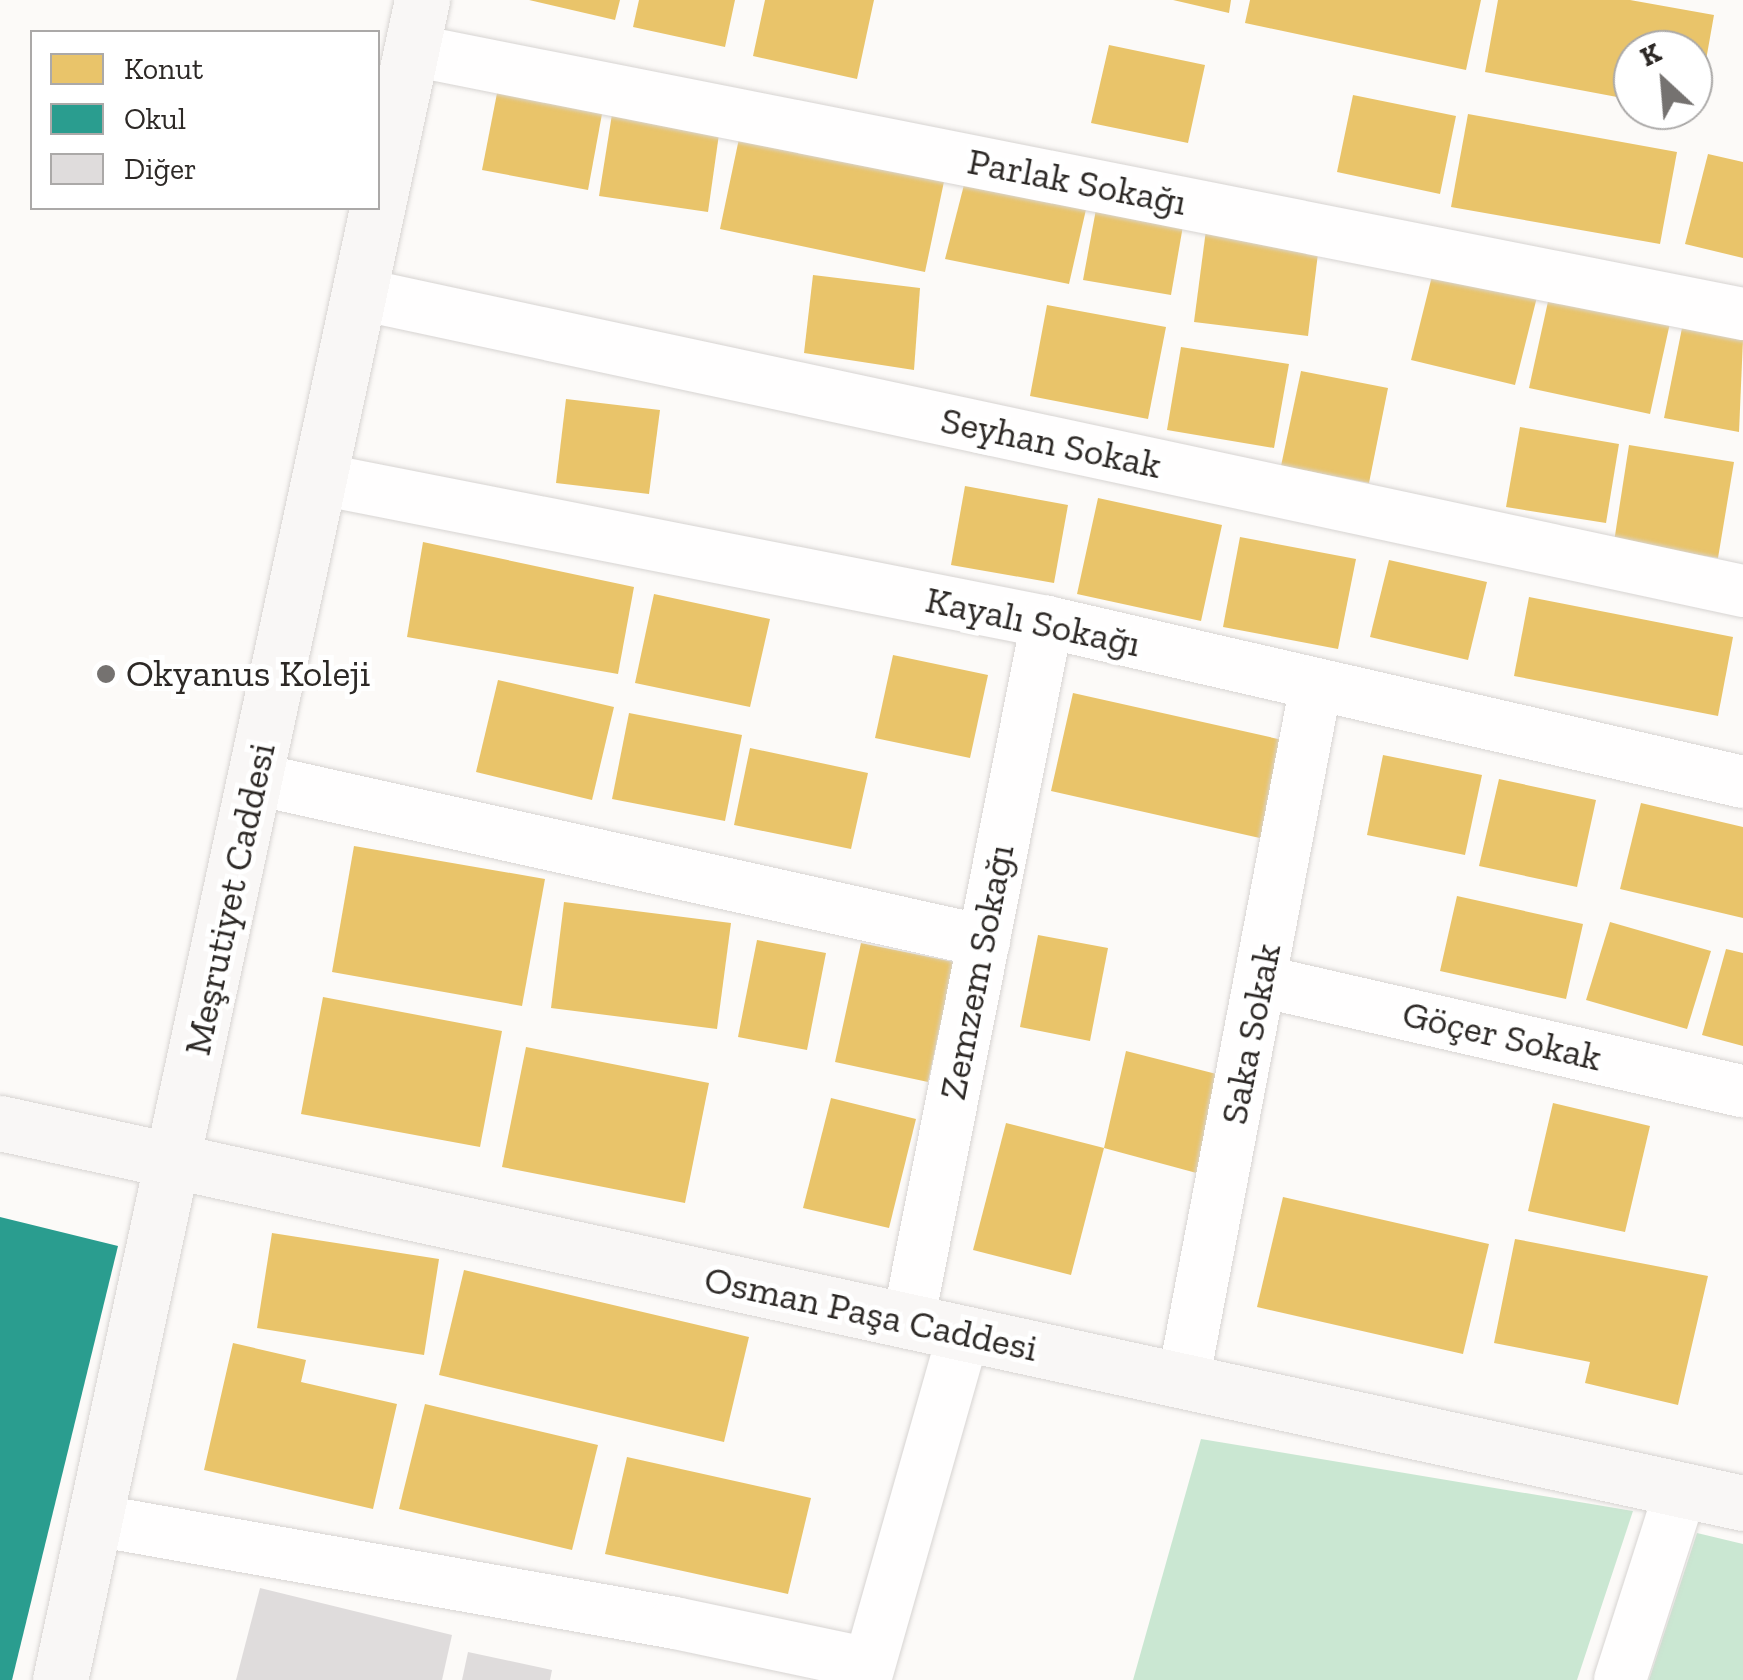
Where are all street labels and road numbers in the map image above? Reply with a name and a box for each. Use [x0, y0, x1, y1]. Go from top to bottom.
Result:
street label: Parlak Sokağı [964, 138, 1190, 226]
street label: Seyhan Sokak [937, 397, 1165, 489]
street label: Kayalı Sokağı [921, 577, 1145, 667]
street label: Meşrutiyet Caddesi [175, 739, 285, 1059]
street label: Zemzem Sokağı [930, 841, 1024, 1103]
street label: Saka Sokak [1211, 940, 1291, 1128]
street label: Göçer Sokak [1398, 991, 1606, 1081]
street label: Osman Paşa Caddesi [700, 1256, 1042, 1372]

